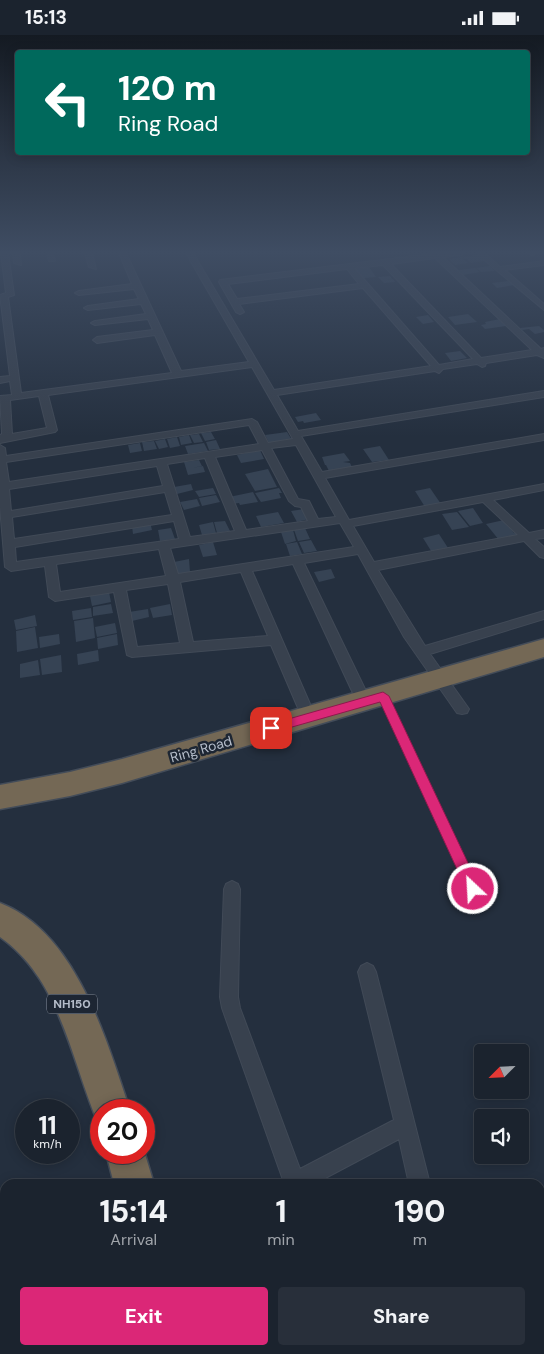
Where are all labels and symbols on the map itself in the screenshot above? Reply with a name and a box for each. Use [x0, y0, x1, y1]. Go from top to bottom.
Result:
pin [250, 707, 292, 749]
street label: Ring Road [168, 732, 234, 766]
position arrow [446, 862, 498, 914]
road number: NH150 [47, 995, 97, 1014]
north arrow [474, 1044, 529, 1099]
speed limit sign: 20 [90, 1099, 155, 1164]

